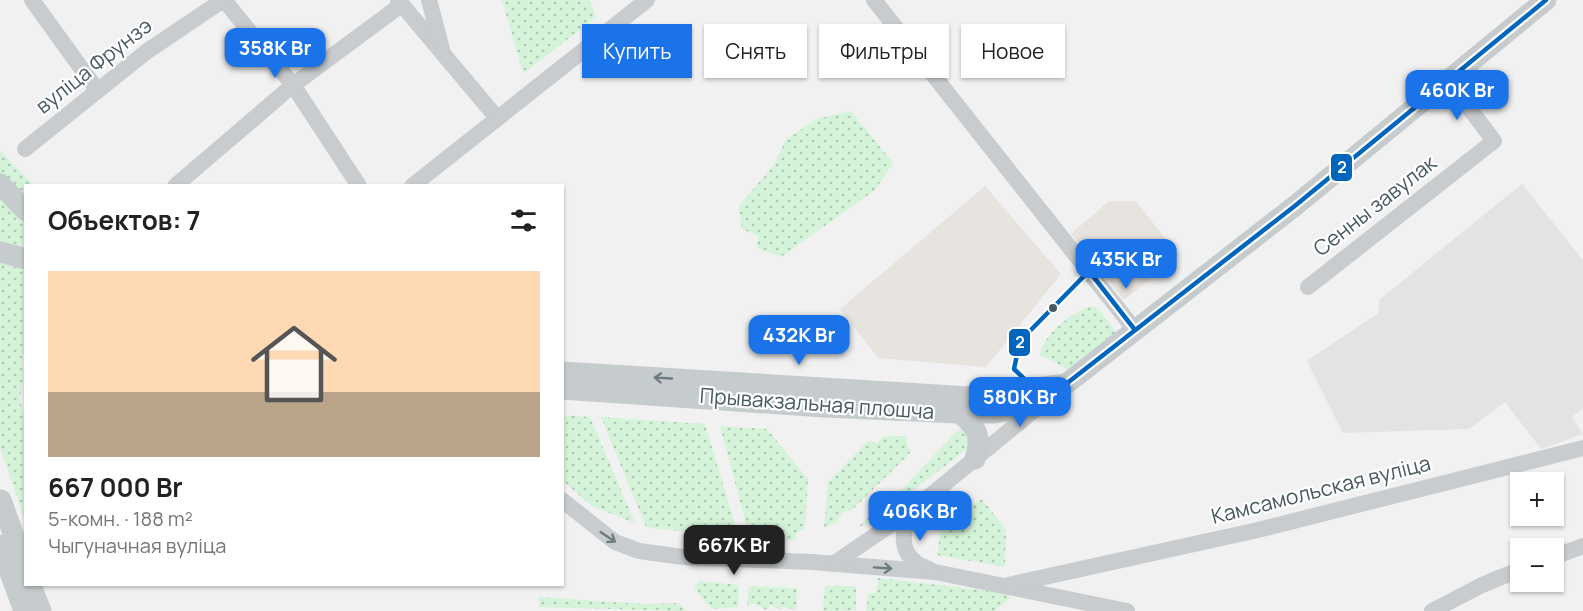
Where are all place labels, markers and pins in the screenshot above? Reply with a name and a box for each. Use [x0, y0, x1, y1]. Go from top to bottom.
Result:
pin: 358K Br [220, 28, 330, 79]
pin: 460K Br [1402, 70, 1512, 121]
pin: 435K Br [1071, 239, 1181, 290]
unlabelled marker [1047, 302, 1059, 314]
pin: 432K Br [744, 315, 854, 366]
pin: 580K Br [965, 377, 1075, 428]
pin: 406K Br [865, 491, 975, 542]
pin: 667K Br [679, 525, 789, 576]

